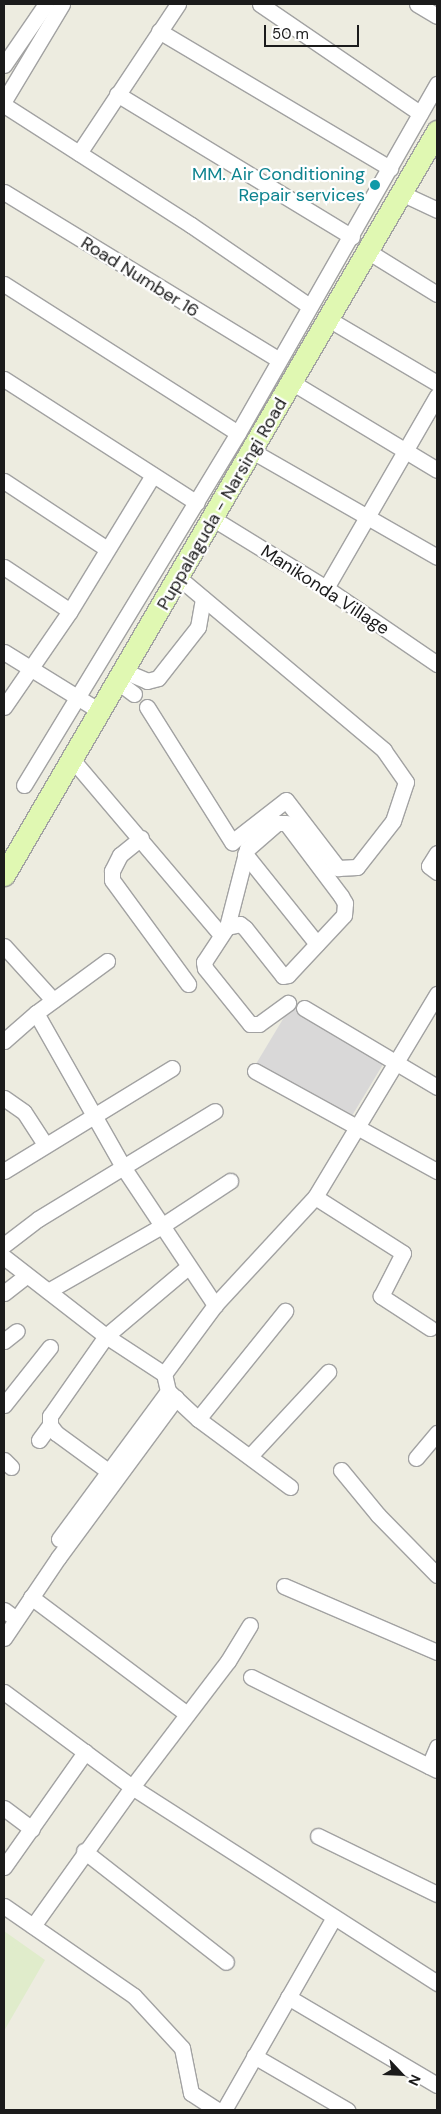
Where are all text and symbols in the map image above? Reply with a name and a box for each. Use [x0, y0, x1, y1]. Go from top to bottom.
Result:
scale bar [266, 15, 361, 47]
text: 50 m [272, 24, 309, 44]
place label: MM. Air Conditioning Repair services [192, 164, 365, 206]
marker: MM. Air Conditioning Repair services [369, 179, 381, 191]
street label: Road Number 16 [77, 232, 203, 322]
street label: Puppalaguda - Narsingi Road [152, 394, 292, 614]
street label: Manikonda Village [257, 540, 393, 640]
north arrow [376, 2049, 426, 2099]
text: N [404, 2072, 425, 2089]

